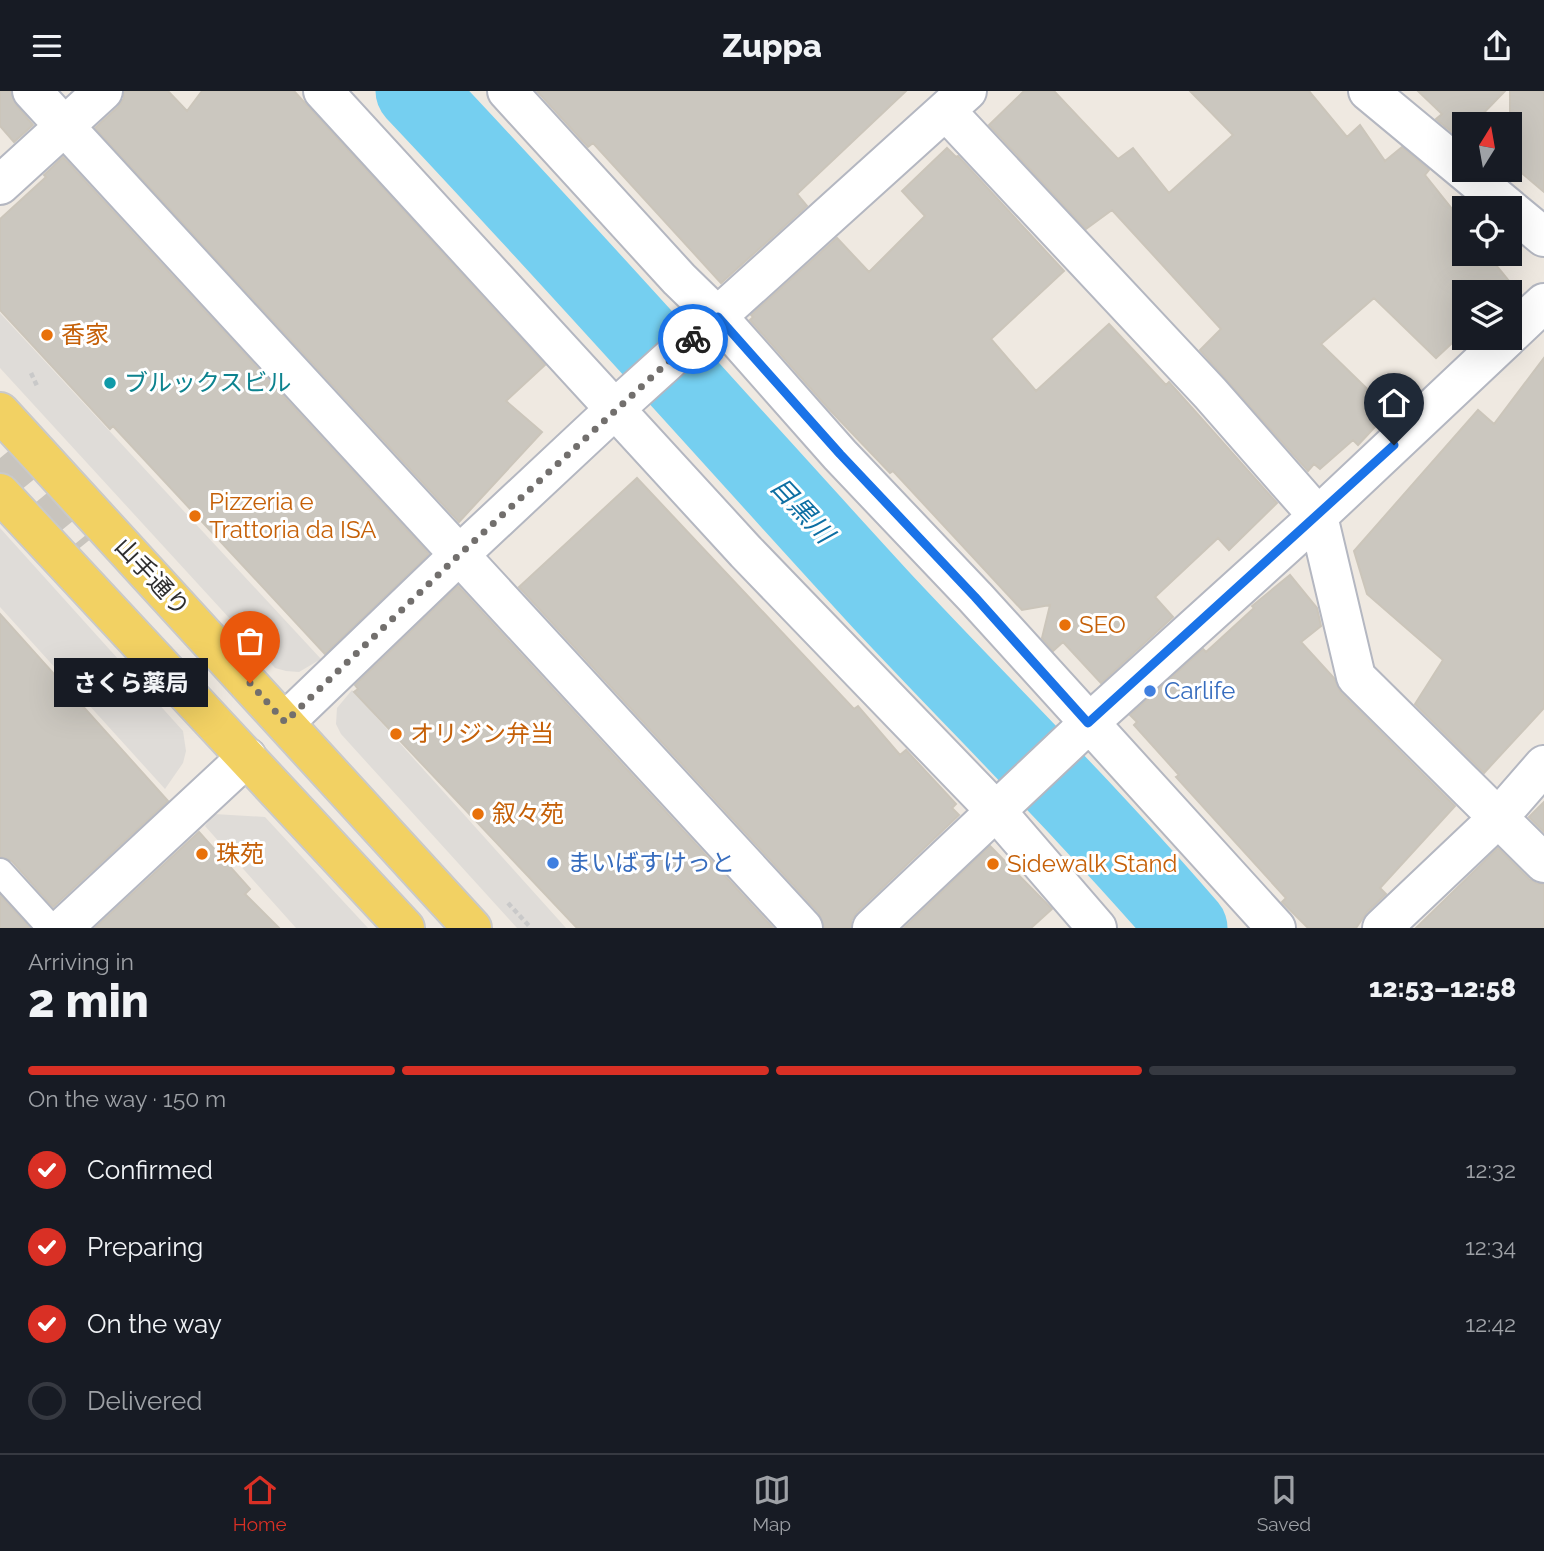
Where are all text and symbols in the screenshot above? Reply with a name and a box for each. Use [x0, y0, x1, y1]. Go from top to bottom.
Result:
icon: menu [28, 27, 66, 65]
text: Zuppa [722, 27, 822, 64]
icon: share [1478, 27, 1516, 65]
north arrow [1452, 112, 1522, 182]
map controls [1452, 112, 1522, 350]
button: locate [1452, 196, 1522, 266]
button: layers [1452, 280, 1522, 350]
courier [658, 304, 728, 374]
place label: 香家 [61, 320, 109, 349]
icon: bike [674, 320, 712, 358]
marker: 香家 [39, 327, 55, 343]
place label: ブルックスビル [124, 368, 291, 397]
pin [1364, 373, 1424, 445]
marker: ブルックスビル [102, 375, 118, 391]
icon: home [1375, 384, 1413, 422]
water label: 目黒川 [764, 471, 842, 551]
place label: Pizzeria e Trattoria da ISA [209, 487, 376, 544]
marker: Pizzeria e Trattoria da ISA [187, 508, 203, 524]
street label: 山手通り [109, 532, 196, 622]
place label: SEO [1079, 610, 1126, 639]
pin [220, 611, 280, 683]
marker: SEO [1057, 617, 1073, 633]
icon: bag [231, 622, 269, 660]
callout: さくら薬局 [54, 659, 208, 707]
text: さくら薬局 [74, 669, 189, 696]
place label: Carlife [1164, 676, 1235, 705]
marker: Carlife [1142, 683, 1158, 699]
place label: オリジン弁当 [410, 719, 554, 748]
marker: オリジン弁当 [388, 726, 404, 742]
place label: 叙々苑 [492, 799, 564, 828]
marker: 叙々苑 [470, 806, 486, 822]
place label: 珠苑 [216, 839, 264, 868]
marker: 珠苑 [194, 846, 210, 862]
place label: まいばすけっと [567, 848, 735, 877]
place label: Sidewalk Stand [1007, 849, 1178, 878]
marker: まいばすけっと [545, 855, 561, 871]
marker: Sidewalk Stand [985, 856, 1001, 872]
text: Arriving in [28, 948, 134, 975]
text: 12:53–12:58 [1369, 973, 1516, 1003]
text: 2 min [28, 974, 149, 1028]
text: On the way · 150 m [28, 1085, 226, 1112]
icon: check [28, 1151, 66, 1189]
text: Confirmed [87, 1155, 213, 1185]
text: 12:32 [1466, 1156, 1516, 1183]
icon: check [28, 1228, 66, 1266]
text: Preparing [87, 1232, 203, 1262]
text: 12:34 [1465, 1233, 1516, 1260]
icon: check [28, 1305, 66, 1343]
text: On the way [87, 1309, 222, 1339]
text: 12:42 [1465, 1310, 1516, 1337]
text: Delivered [87, 1386, 202, 1416]
tab: Home [233, 1471, 287, 1535]
tab: Map [752, 1471, 791, 1535]
tab: Saved [1257, 1471, 1311, 1535]

